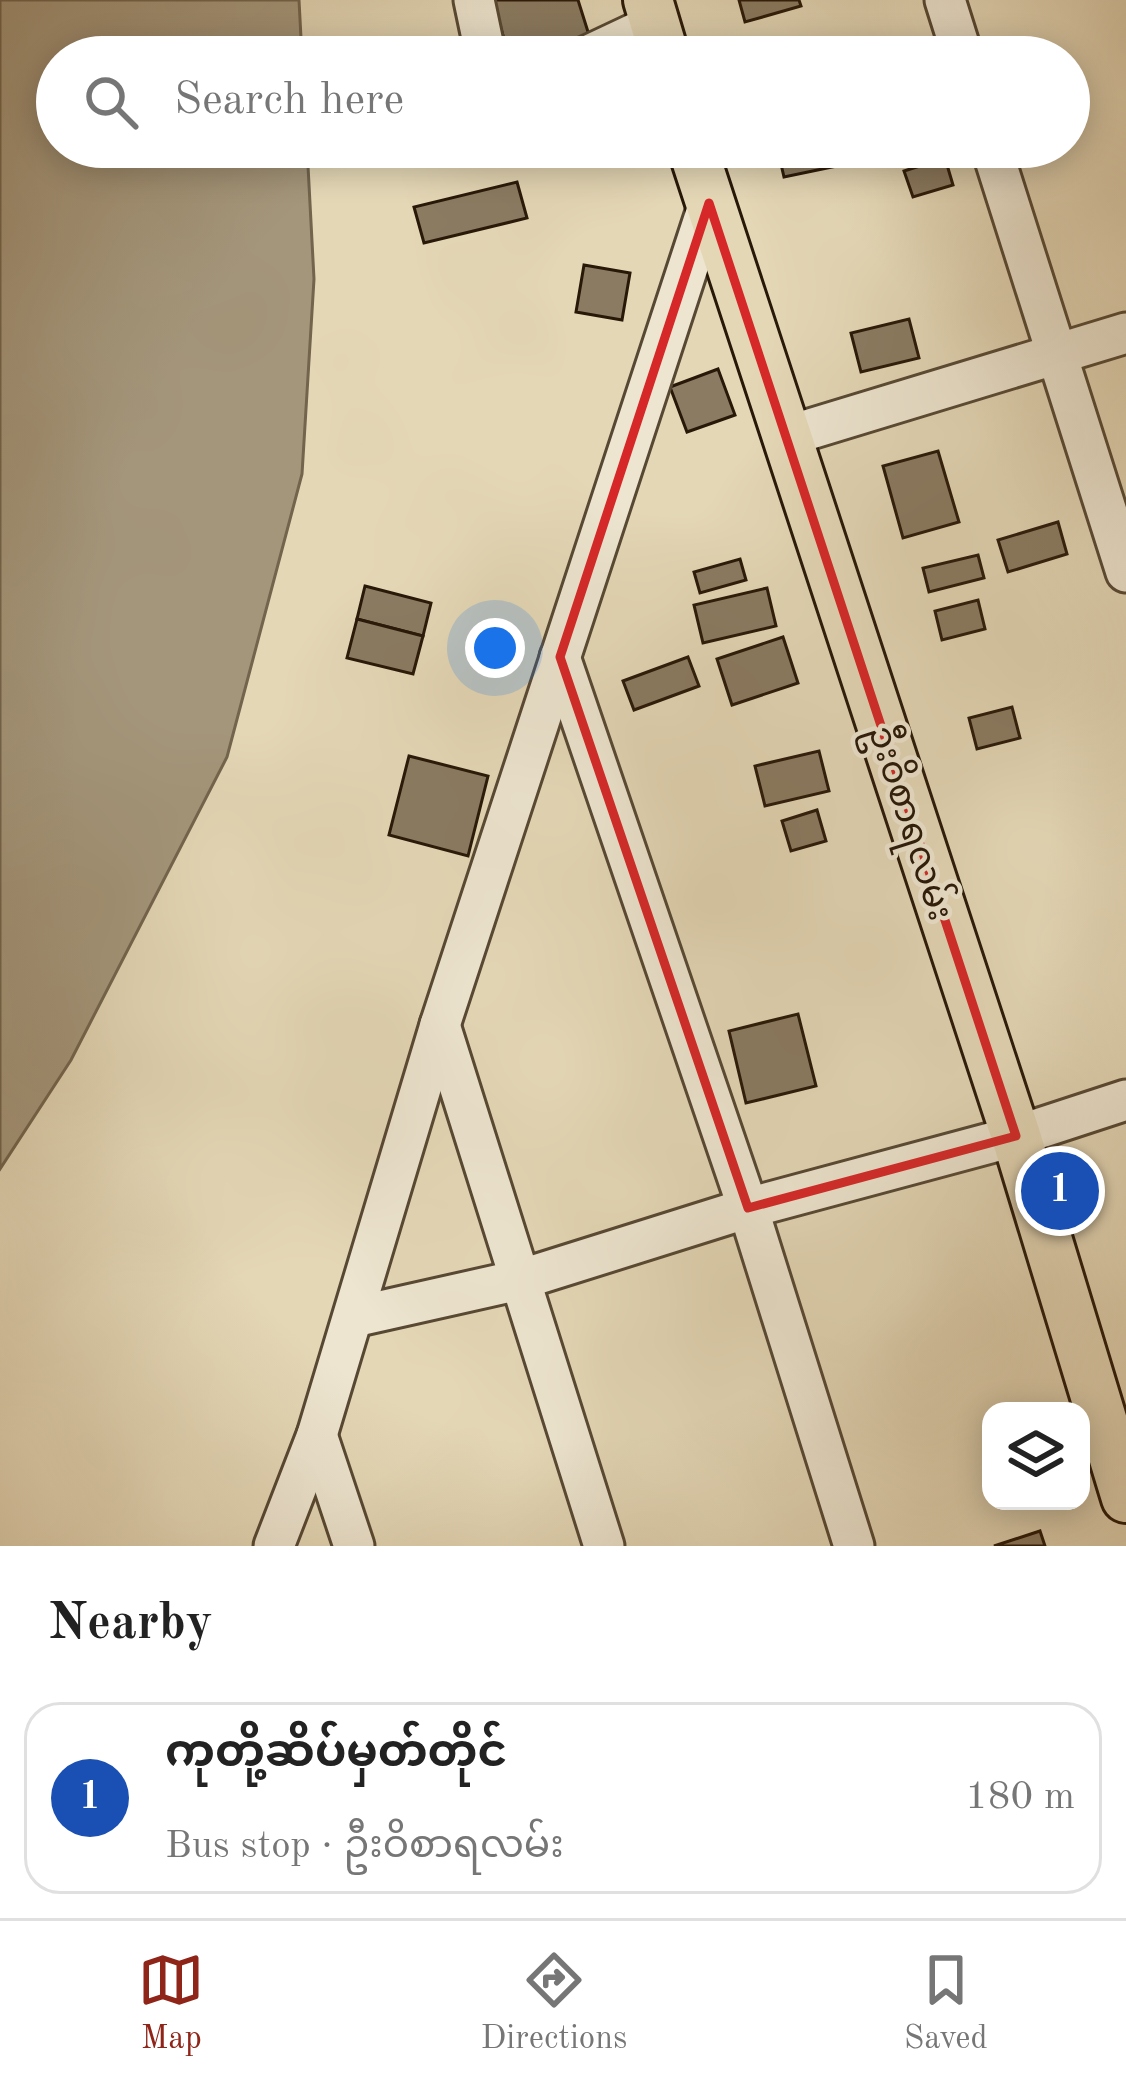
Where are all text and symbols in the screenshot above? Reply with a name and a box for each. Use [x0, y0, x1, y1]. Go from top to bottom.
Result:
search box [36, 36, 1090, 168]
icon: search [78, 69, 144, 135]
text: Search here [174, 79, 404, 124]
your location [465, 618, 525, 678]
street label: ဦးဝိစာရလမ်း [852, 718, 966, 928]
pin: 1 [1021, 1146, 1099, 1236]
map controls [982, 1402, 1090, 1510]
button: layers [982, 1402, 1090, 1510]
text: Nearby [48, 1599, 213, 1650]
text: ကုတို့ဆိပ်မှတ်တိုင် [165, 1732, 507, 1777]
text: 1 [79, 1778, 101, 1817]
text: 180 m [965, 1778, 1075, 1817]
text: Bus stop · ဦးဝိစာရလမ်း [165, 1827, 564, 1866]
tab: Map [138, 1947, 204, 2060]
tab: Directions [481, 1947, 627, 2060]
tab: Saved [904, 1947, 988, 2060]

